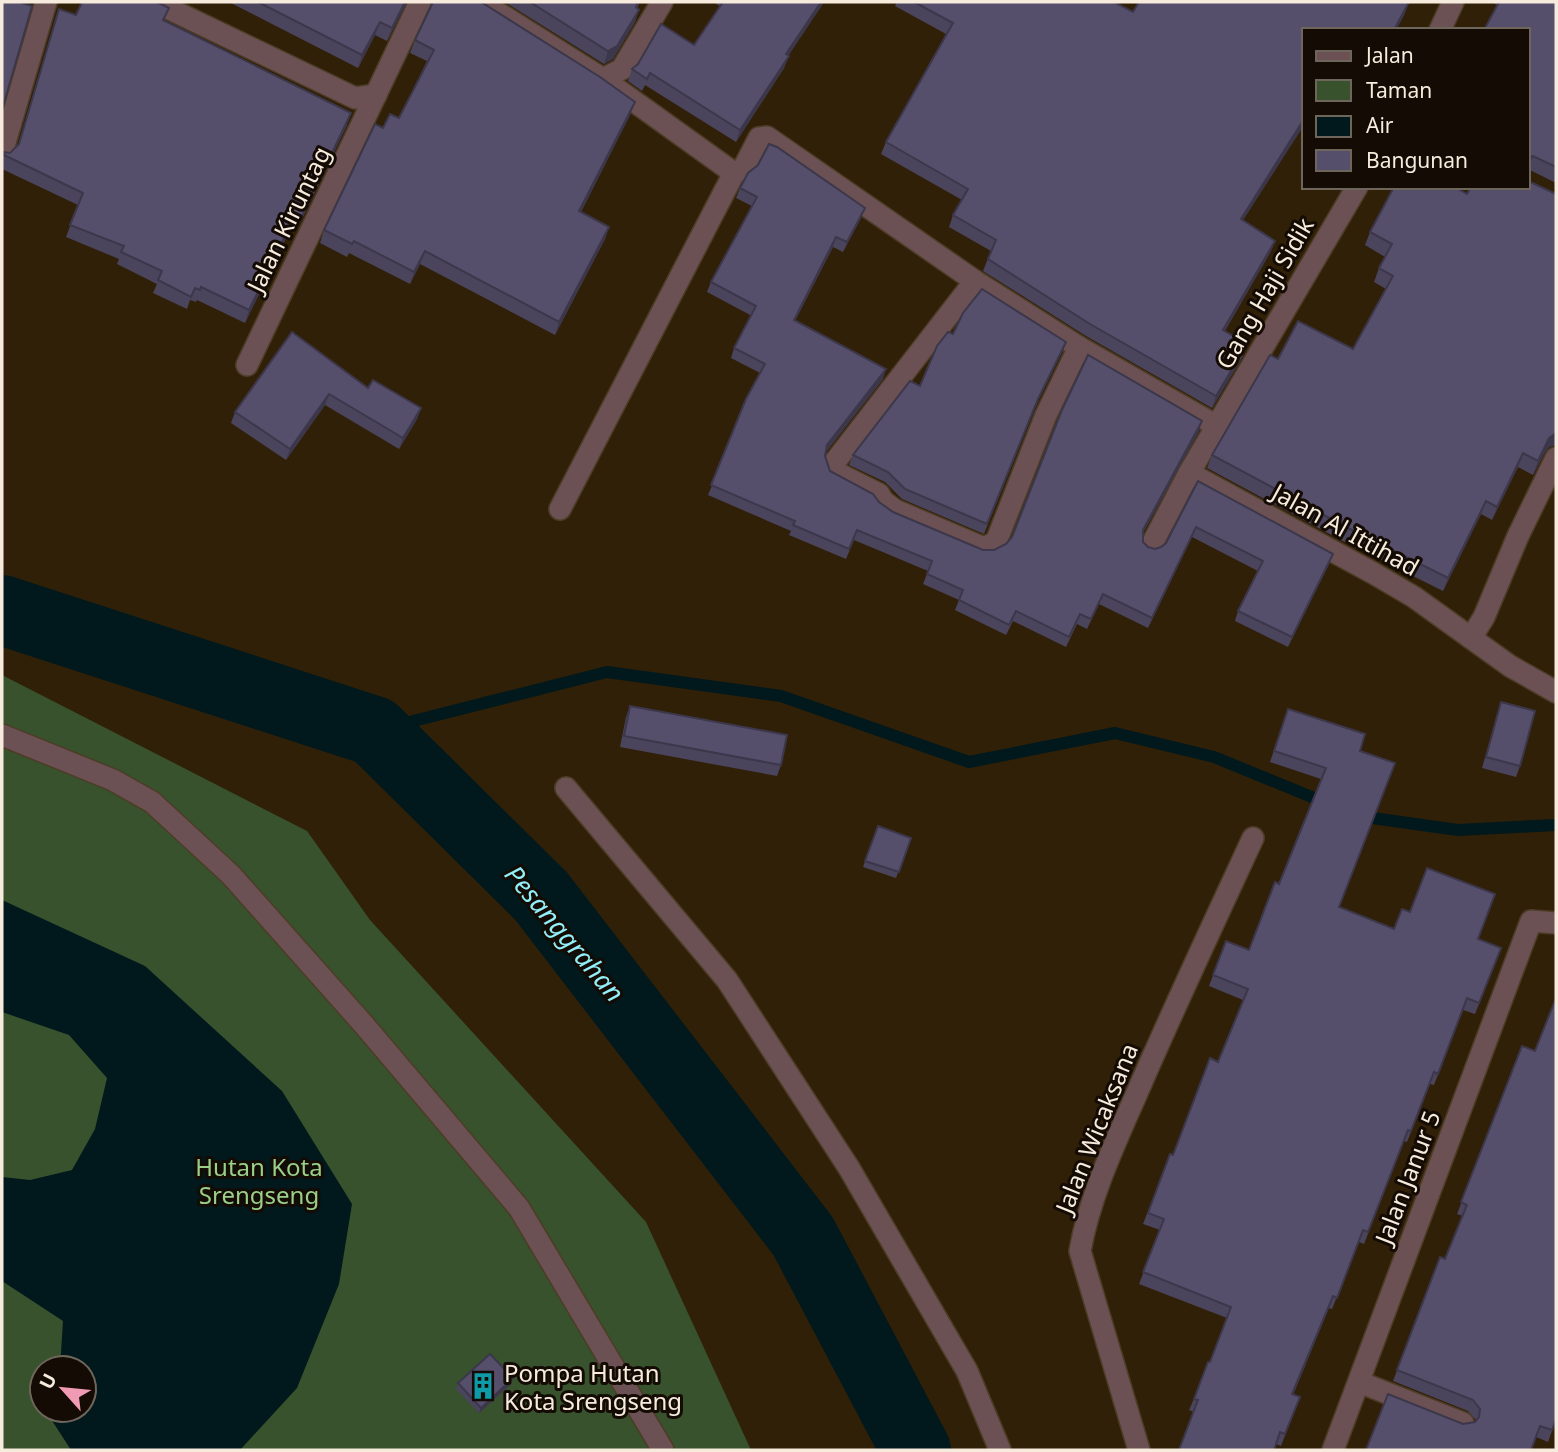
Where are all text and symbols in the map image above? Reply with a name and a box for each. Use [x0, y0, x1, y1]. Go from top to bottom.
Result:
legend [1302, 28, 1530, 189]
text: Jalan [1364, 41, 1414, 69]
text: Taman [1366, 76, 1432, 104]
text: Air [1366, 111, 1394, 139]
street label: Jalan Kiruntag [238, 141, 338, 299]
text: Bangunan [1366, 146, 1468, 174]
street label: Gang Haji Sidik [1207, 211, 1321, 375]
street label: Jalan Al Ittihad [1265, 474, 1425, 583]
water label: Pesanggrahan [497, 857, 633, 1009]
street label: Jalan Wicaksana [1046, 1038, 1145, 1220]
street label: Jalan Janur 5 [1366, 1106, 1448, 1250]
park label: Hutan Kota Srengseng [195, 1150, 323, 1211]
north arrow [28, 1354, 98, 1424]
place label: Pompa Hutan Kota Srengseng [504, 1356, 682, 1417]
text: U [33, 1369, 63, 1394]
building icon: Pompa Hutan Kota Srengseng [468, 1371, 498, 1401]

